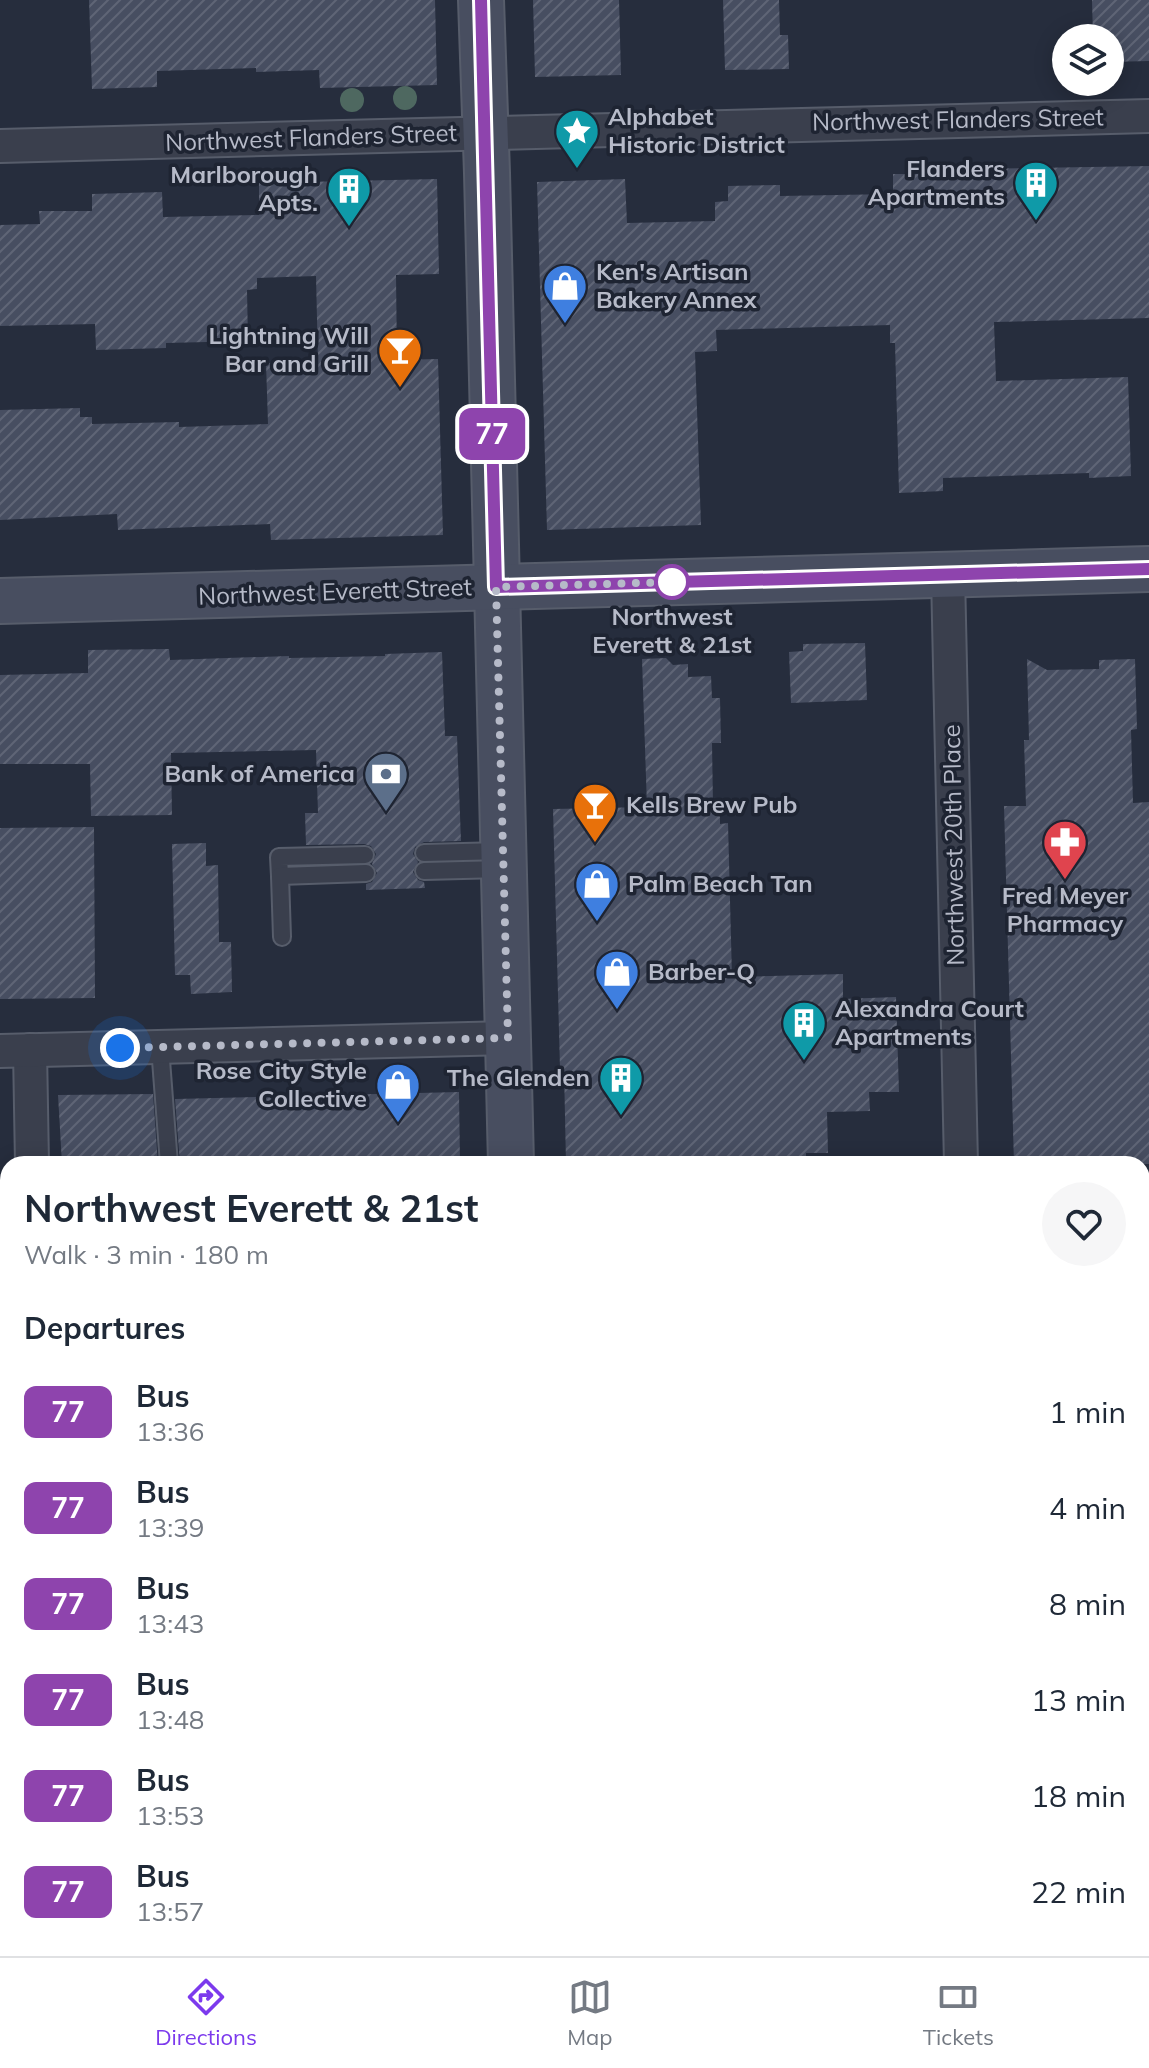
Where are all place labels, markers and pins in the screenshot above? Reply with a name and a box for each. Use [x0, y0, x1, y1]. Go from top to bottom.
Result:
place label: Alphabet Historic District [608, 101, 785, 159]
place icon: Alphabet Historic District [553, 107, 601, 170]
place label: Flanders Apartments [868, 153, 1005, 211]
place label: Marlborough Apts. [170, 159, 318, 217]
building icon: Flanders Apartments [1012, 159, 1060, 222]
building icon: Marlborough Apts. [325, 165, 373, 228]
place label: Ken's Artisan Bakery Annex [596, 256, 757, 314]
shop icon: Ken's Artisan Bakery Annex [541, 262, 589, 325]
place label: Lightning Will Bar and Grill [208, 320, 369, 378]
bar icon: Lightning Will Bar and Grill [376, 326, 424, 389]
marker: Northwest Everett & 21st [655, 565, 689, 599]
place label: Northwest Everett & 21st [592, 601, 752, 659]
bank icon: Bank of America [362, 750, 410, 813]
place label: Bank of America [164, 758, 355, 788]
bar icon: Kells Brew Pub [571, 781, 619, 844]
place label: Kells Brew Pub [626, 789, 797, 819]
pharmacy icon: Fred Meyer Pharmacy [1041, 818, 1089, 881]
shop icon: Palm Beach Tan [573, 860, 621, 923]
place label: Palm Beach Tan [628, 868, 813, 898]
place label: Fred Meyer Pharmacy [1002, 880, 1129, 938]
shop icon: Barber-Q [593, 948, 641, 1011]
place label: Barber-Q [648, 956, 755, 986]
place label: Alexandra Court Apartments [835, 993, 1024, 1051]
building icon: Alexandra Court Apartments [780, 999, 828, 1062]
building icon: The Glenden [597, 1054, 645, 1117]
place label: Rose City Style Collective [196, 1055, 367, 1113]
shop icon: Rose City Style Collective [374, 1061, 422, 1124]
place label: The Glenden [447, 1062, 590, 1092]

